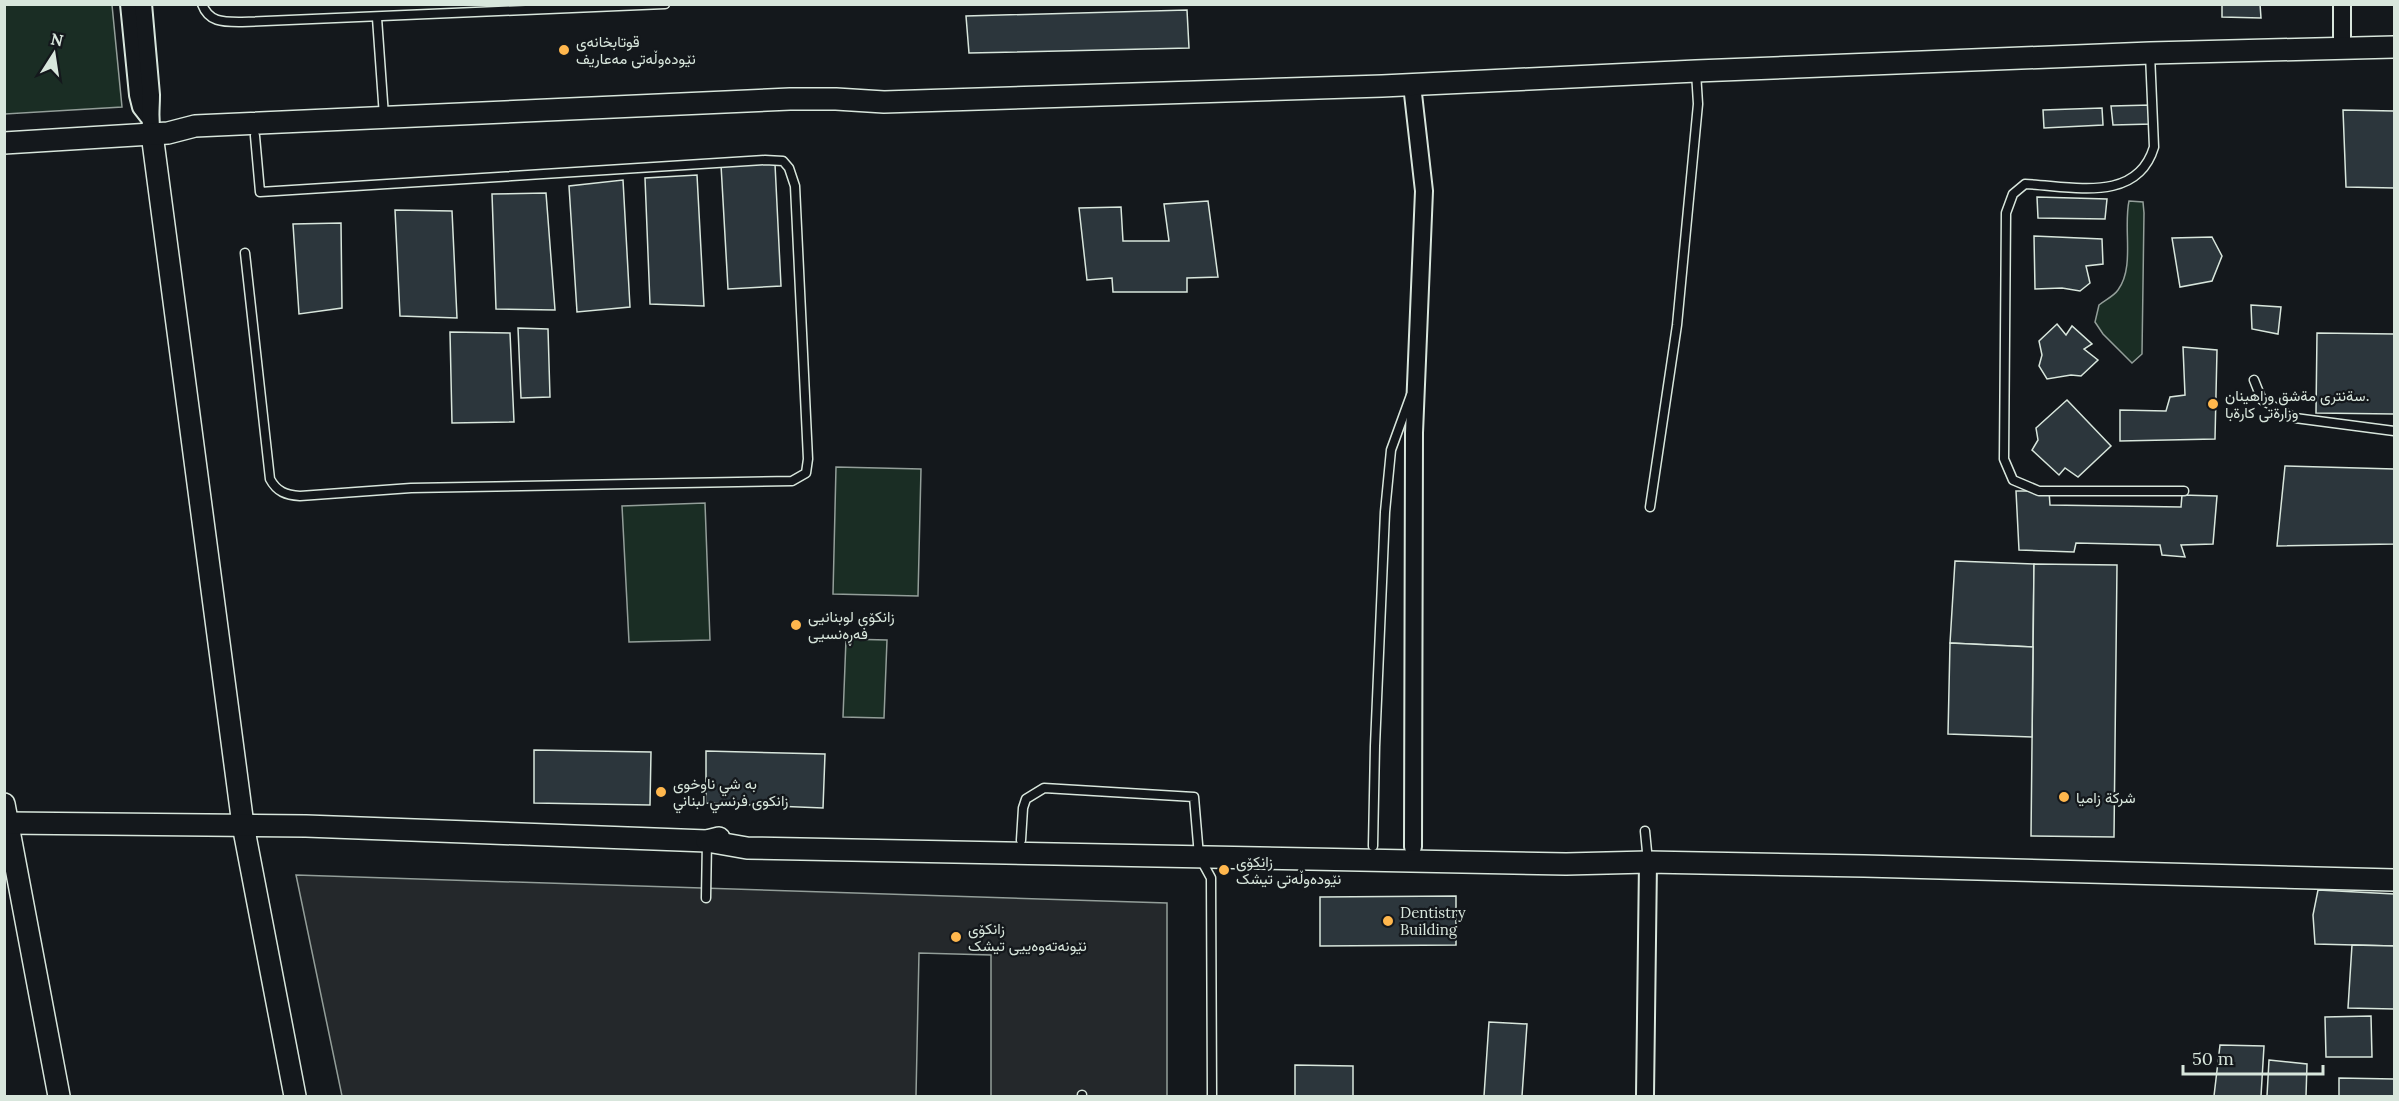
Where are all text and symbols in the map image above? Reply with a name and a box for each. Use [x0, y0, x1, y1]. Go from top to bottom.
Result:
north arrow [24, 24, 84, 84]
text: N [49, 28, 65, 50]
place label: قوتابخانەی نێودەوڵەتی مەعاریف [576, 32, 696, 69]
marker: قوتابخانەی نێودەوڵەتی مەعاریف [557, 43, 571, 57]
place label: سةنترى مةشق وراهينان. وزارةتى كارةبا [2225, 386, 2369, 423]
marker: سةنترى مةشق وراهينان. وزارةتى كارةبا [2206, 397, 2220, 411]
place label: زانکۆی لوبنانیی فەڕەنسیی [808, 607, 895, 646]
marker: زانکۆی لوبنانیی فەڕەنسیی [789, 618, 803, 632]
place label: به شي ناوخوى زانكوى فرنسي لبناني [673, 774, 788, 814]
marker: به شي ناوخوى زانكوى فرنسي لبناني [654, 785, 668, 799]
place label: شركة زاميا [2076, 788, 2136, 807]
marker: شركة زاميا [2057, 790, 2071, 804]
place label: زانکۆی نێودەوڵەتی تیشک [1236, 852, 1341, 889]
marker: زانکۆی نێودەوڵەتی تیشک [1217, 863, 1231, 877]
place label: Dentistry Building [1400, 903, 1466, 939]
marker: Dentistry Building [1381, 914, 1395, 928]
place label: زانکۆی نێونەتەوەییی تیشک [968, 919, 1087, 956]
marker: زانکۆی نێونەتەوەییی تیشک [949, 930, 963, 944]
scale bar [2183, 1038, 2322, 1076]
text: 50 m [2192, 1047, 2234, 1070]

